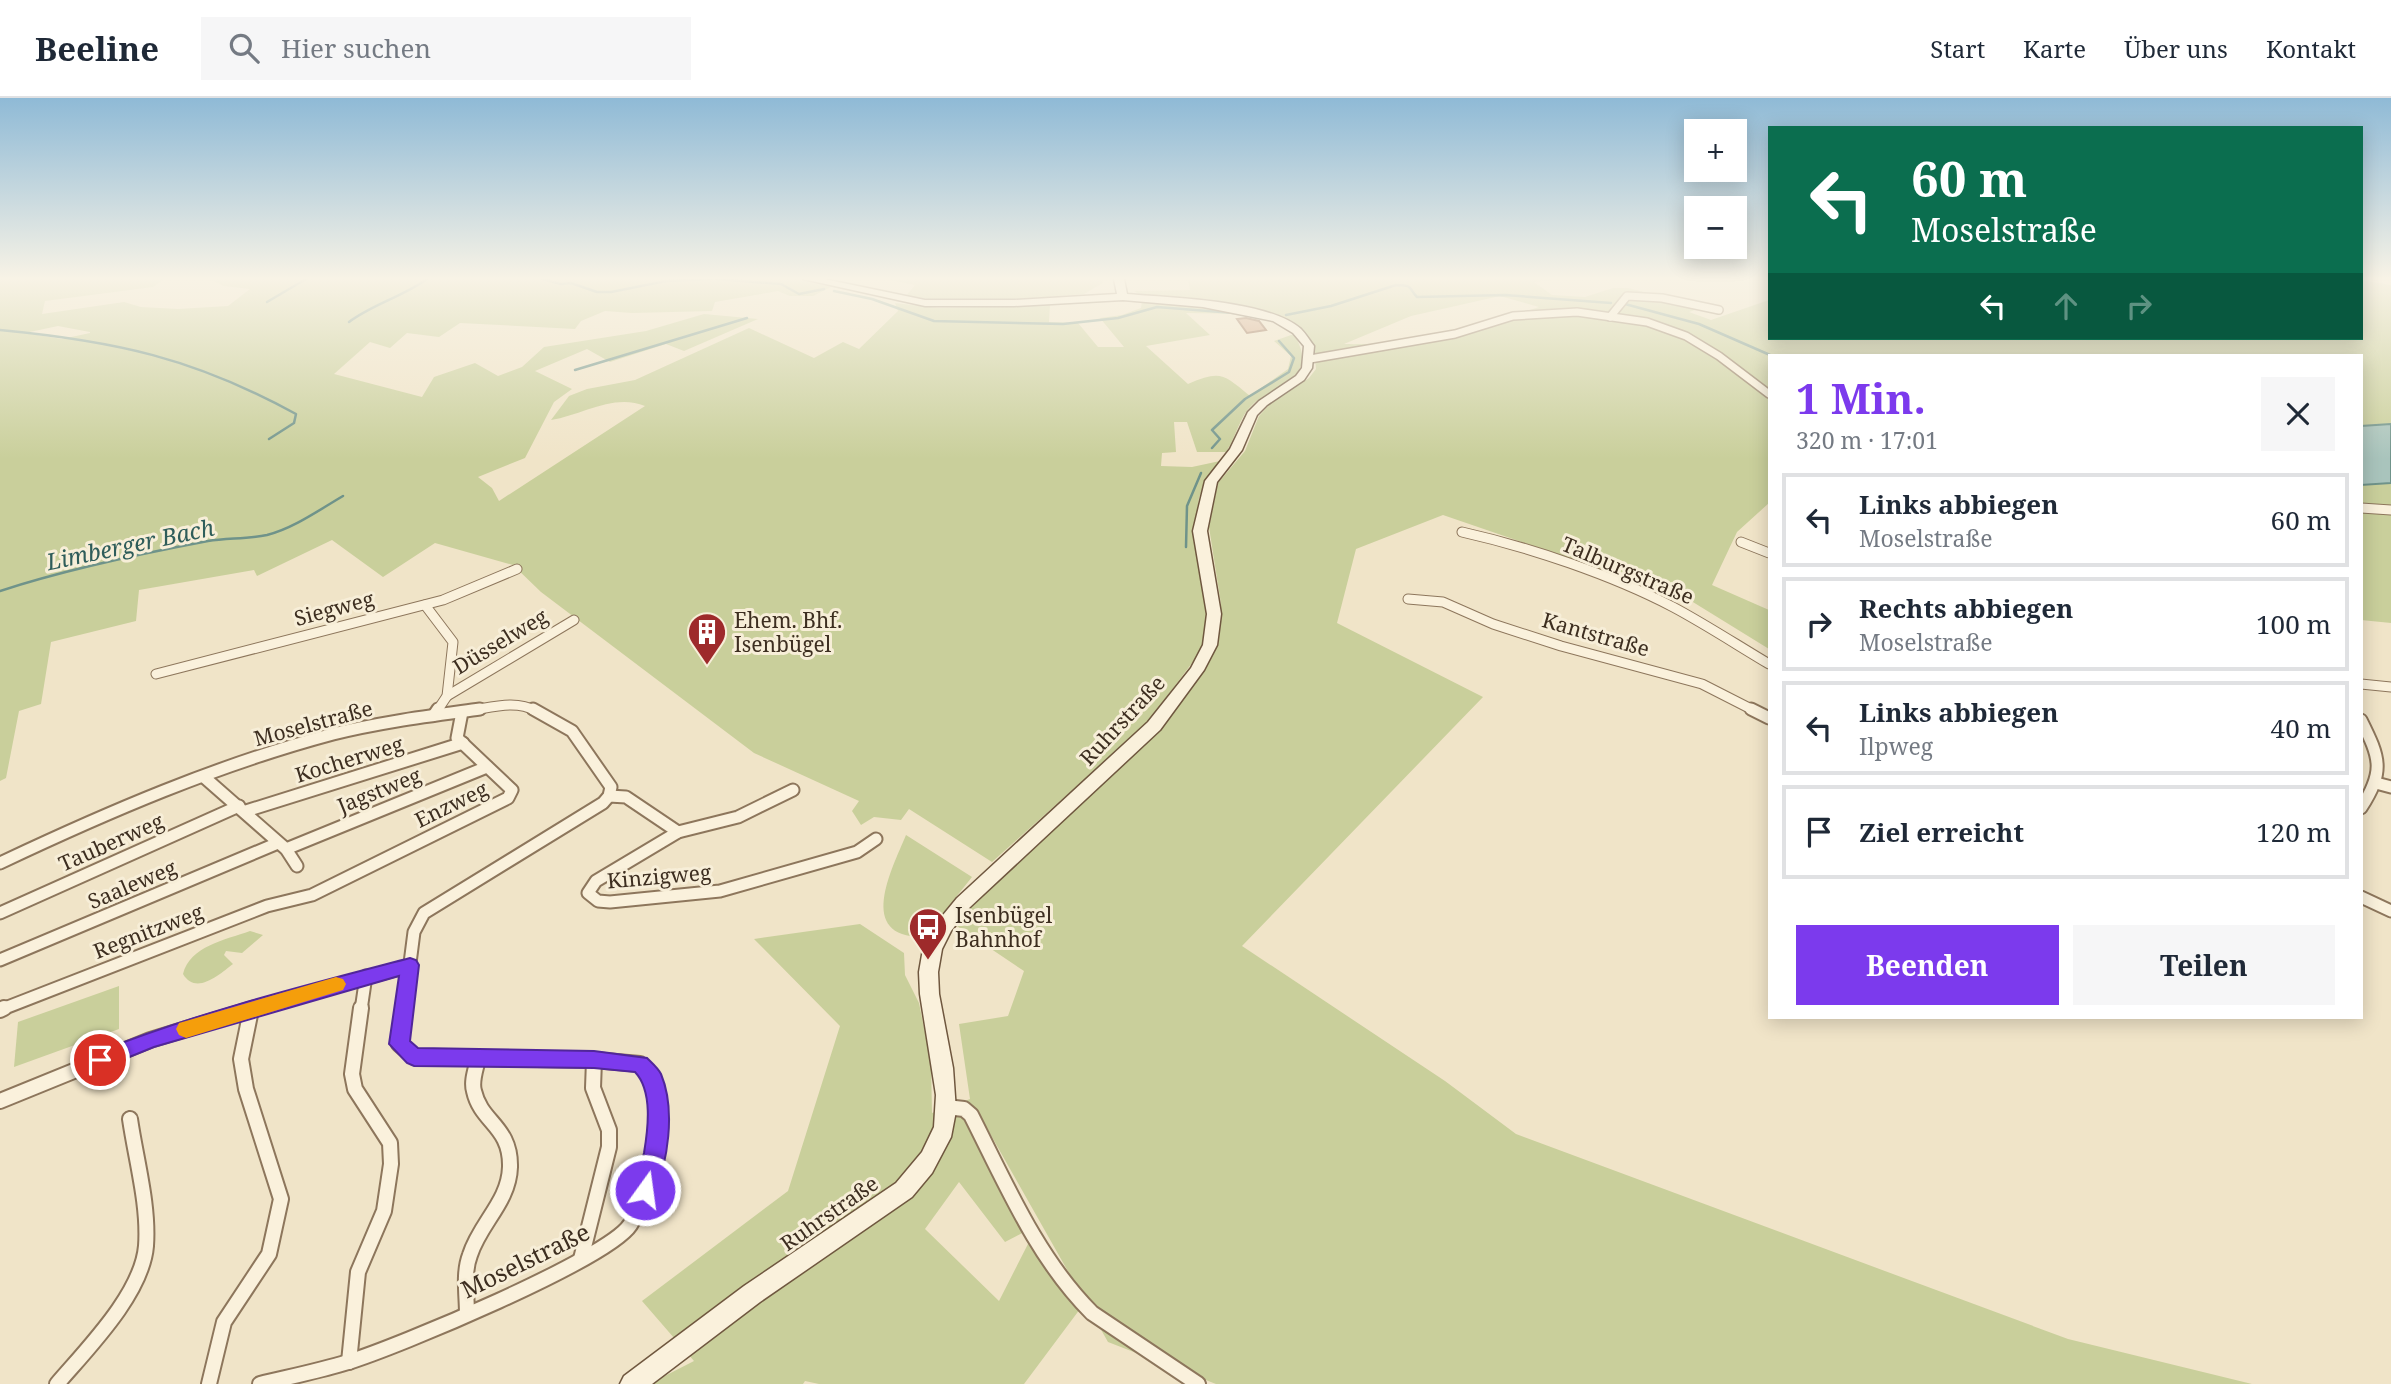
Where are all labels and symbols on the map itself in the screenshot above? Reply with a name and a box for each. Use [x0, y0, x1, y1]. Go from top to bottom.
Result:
water label: Limberger Bach [42, 511, 217, 578]
street label: Talburgstraße [1558, 530, 1698, 610]
street label: Siegweg [291, 584, 378, 632]
street label: Düsselweg [447, 601, 553, 680]
street label: Kantstraße [1539, 605, 1653, 663]
place label: Ehem. Bhf. Isenbügel [734, 606, 842, 658]
building icon: Ehem. Bhf. Isenbügel [686, 611, 728, 666]
street label: Ruhrstraße [1073, 669, 1171, 771]
street label: Moselstraße [250, 694, 376, 752]
street label: Kocherweg [291, 729, 407, 789]
street label: Jagstweg [332, 760, 426, 820]
street label: Enzweg [410, 774, 493, 834]
street label: Tauberweg [54, 806, 169, 878]
street label: Saaleweg [84, 853, 181, 915]
street label: Kinzigweg [606, 857, 713, 894]
street label: Regnitzweg [89, 897, 208, 965]
place label: Isenbügel Bahnhof [955, 901, 1053, 953]
bus stop icon: Isenbügel Bahnhof [907, 906, 949, 961]
pin [70, 1030, 130, 1090]
position arrow [608, 1153, 682, 1227]
street label: Ruhrstraße [775, 1169, 883, 1257]
street label: Moselstraße [455, 1215, 595, 1305]

